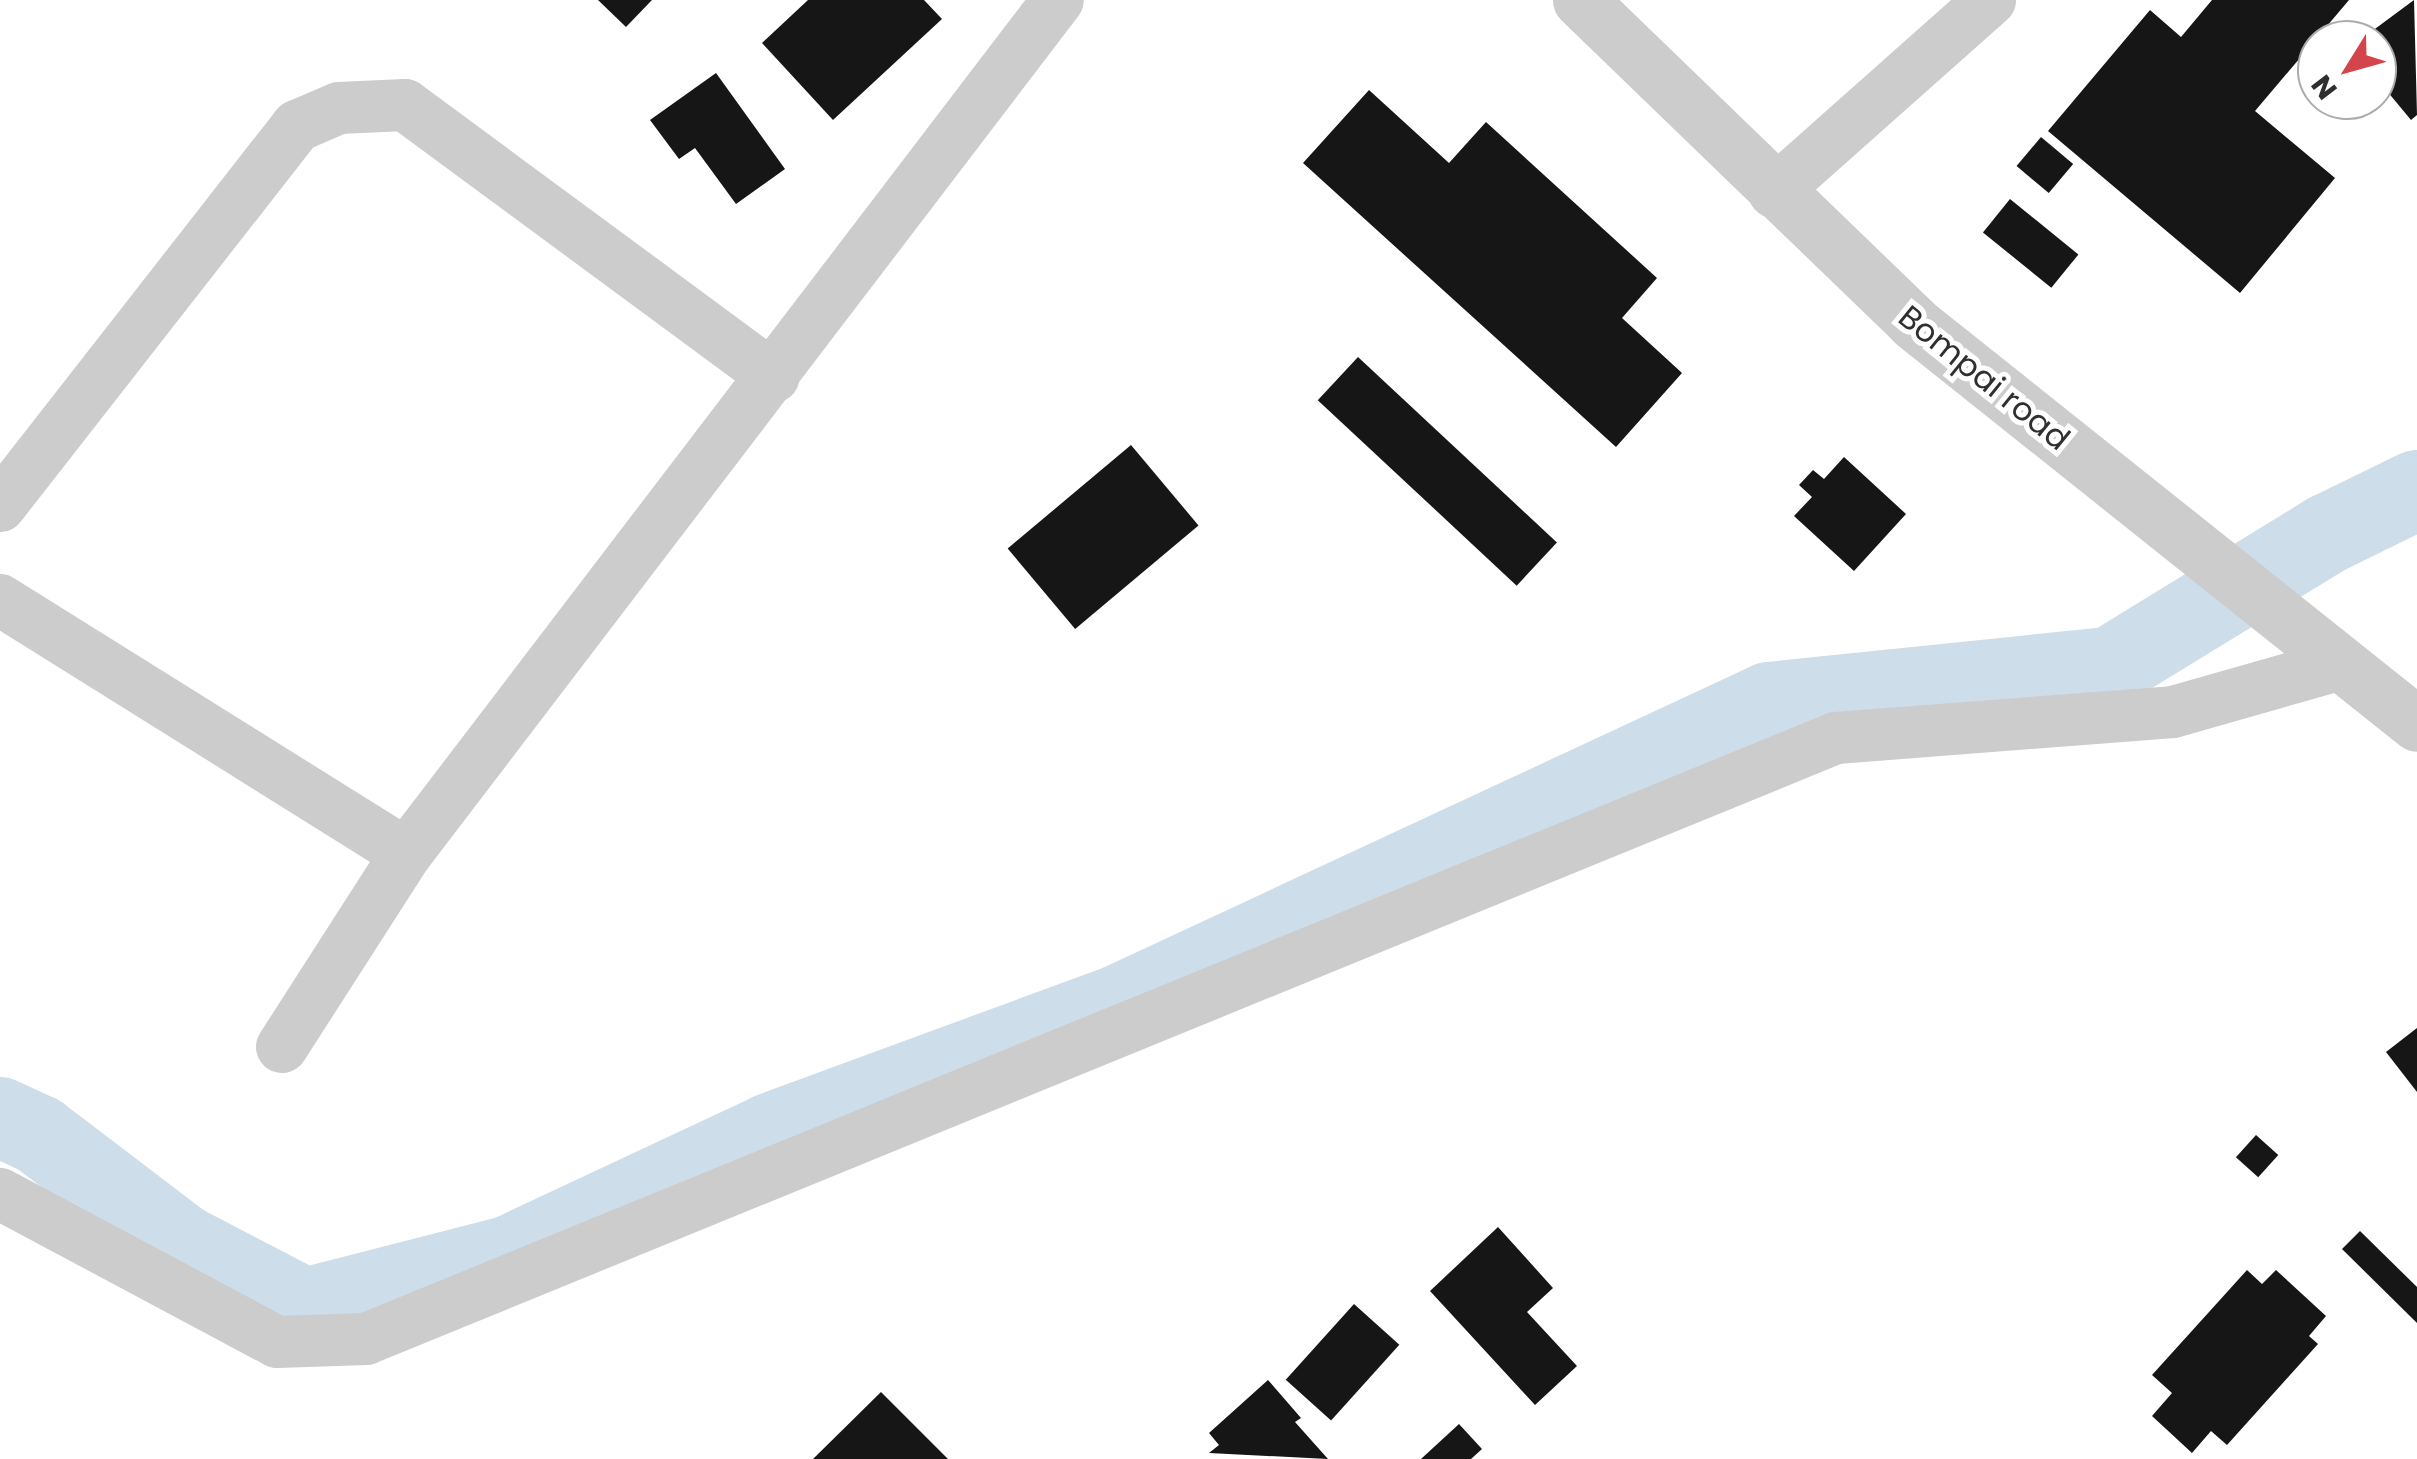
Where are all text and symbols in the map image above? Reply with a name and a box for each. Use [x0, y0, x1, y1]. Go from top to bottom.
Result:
north arrow [2297, 20, 2397, 120]
text: N [2302, 67, 2346, 107]
street label: Bompai road [1891, 297, 2077, 459]

